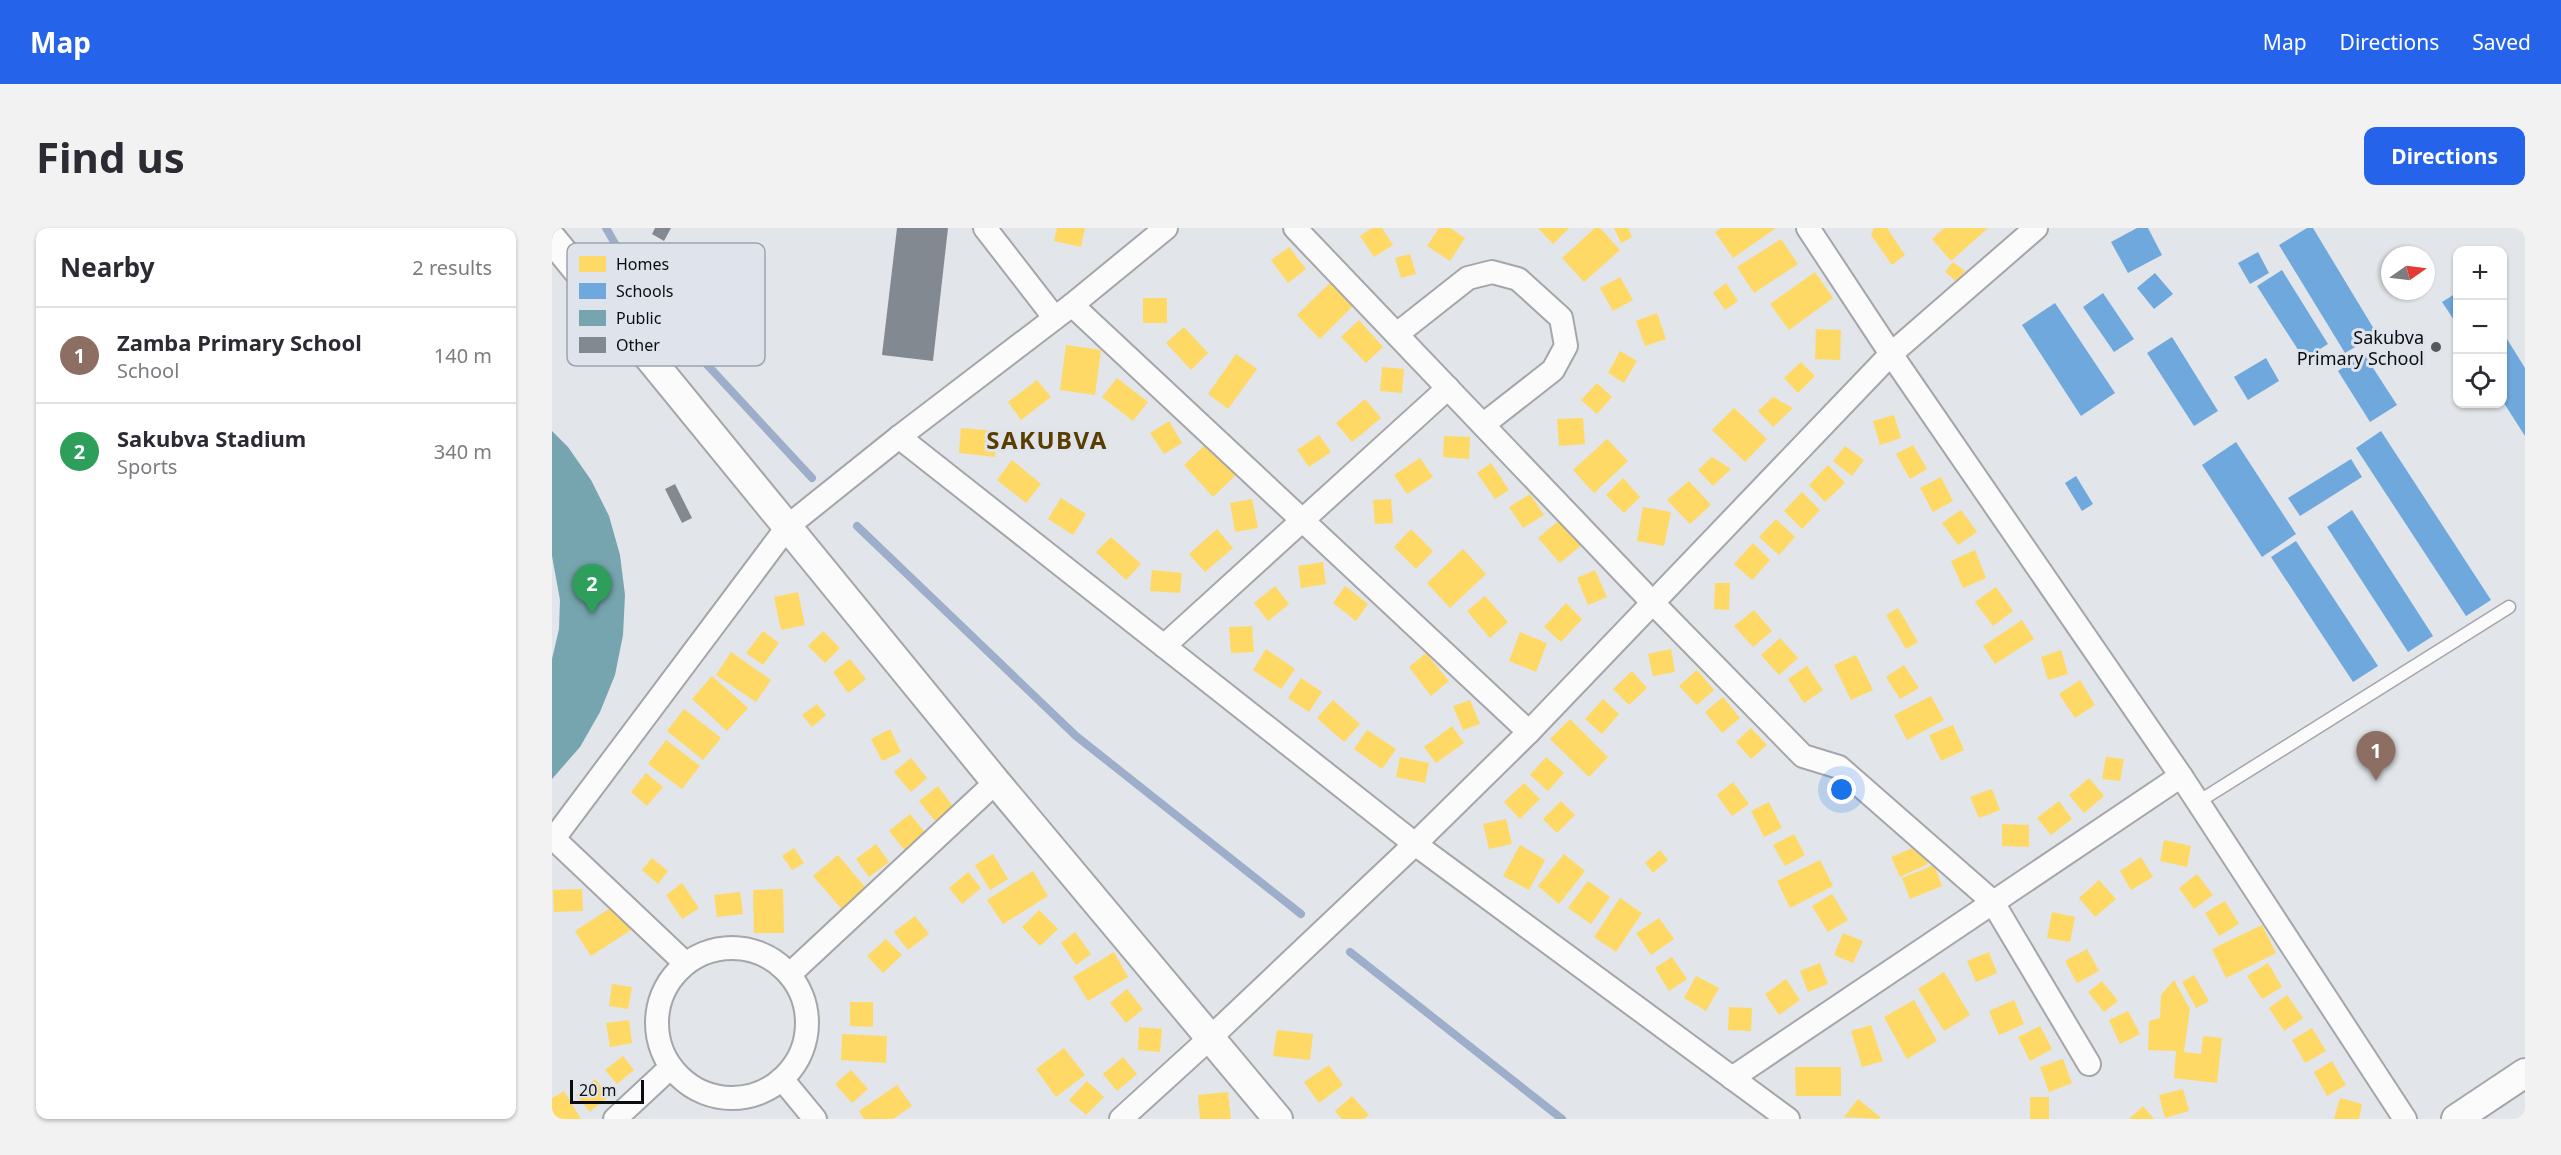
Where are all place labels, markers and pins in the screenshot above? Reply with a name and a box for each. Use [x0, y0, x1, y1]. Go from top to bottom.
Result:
place label: Sakubva Primary School [2297, 325, 2424, 370]
marker: Sakubva Primary School [2429, 340, 2443, 354]
pin: 2 [572, 564, 612, 614]
pin: 1 [2356, 732, 2396, 781]

